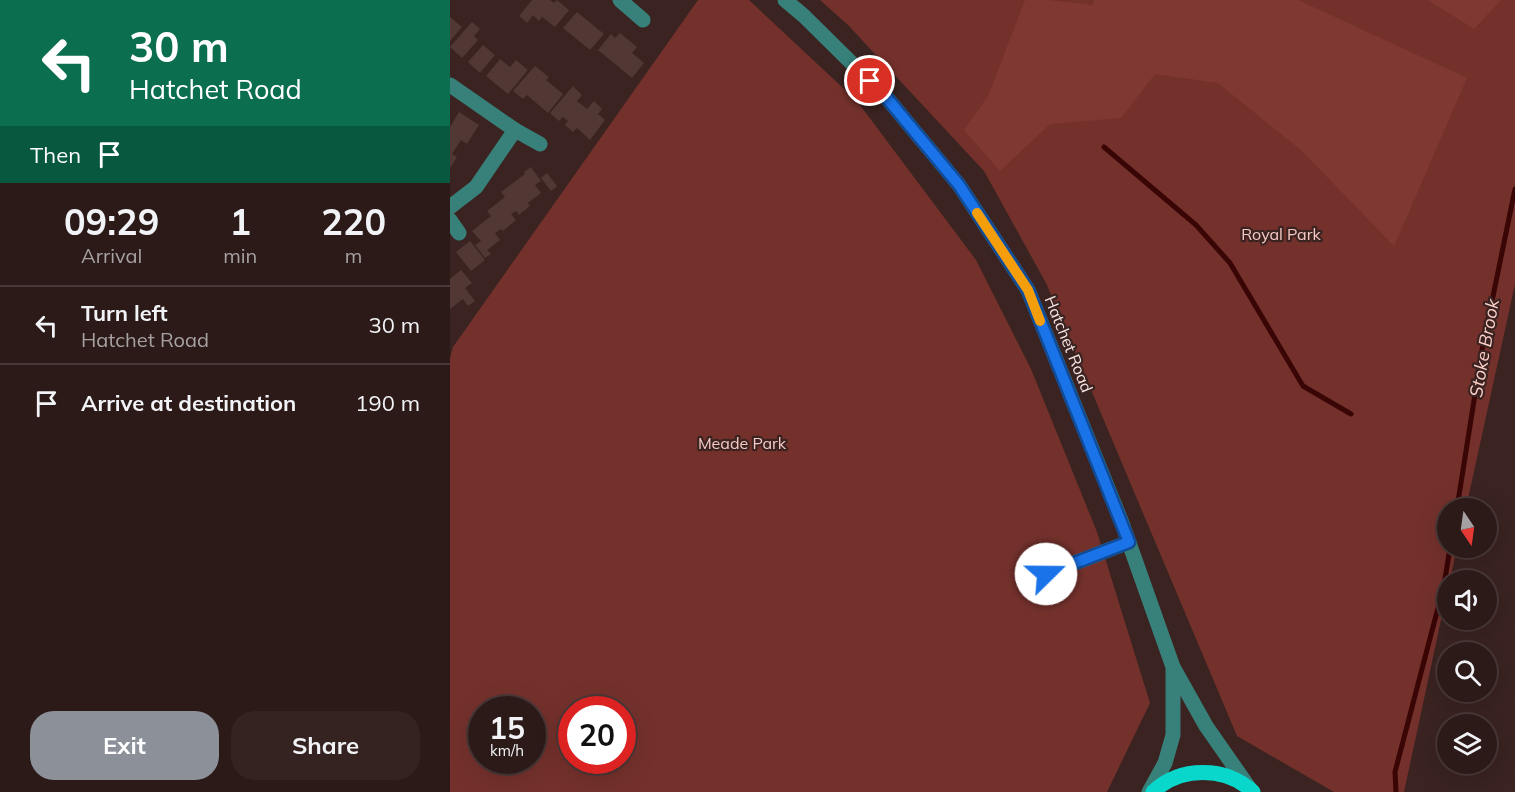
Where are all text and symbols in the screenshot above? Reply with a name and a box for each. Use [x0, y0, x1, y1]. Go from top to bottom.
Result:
text: 30 m [129, 20, 229, 73]
icon: left [30, 24, 108, 102]
pin [844, 55, 895, 106]
icon: arrive [853, 64, 886, 97]
text: Hatchet Road [129, 72, 302, 106]
icon: arrive [93, 138, 126, 171]
text: Then [30, 141, 81, 169]
text: 09:29 [64, 199, 159, 244]
text: 1 [229, 199, 251, 244]
text: 220 [321, 199, 386, 244]
park label: Royal Park [1241, 224, 1322, 244]
text: Arrival [81, 243, 142, 268]
text: min [223, 243, 257, 268]
text: m [345, 243, 362, 268]
street label: Hatchet Road [1041, 293, 1097, 395]
water label: Stoke Brook [1464, 296, 1504, 399]
text: Turn left [81, 299, 168, 327]
icon: left [30, 309, 63, 342]
text: 30 m [369, 311, 420, 339]
text: Hatchet Road [81, 327, 209, 352]
icon: arrive [30, 387, 63, 420]
text: Arrive at destination [81, 389, 296, 417]
text: 190 m [355, 389, 420, 417]
park label: Meade Park [698, 433, 787, 453]
north arrow [1437, 498, 1497, 558]
map controls [1437, 498, 1497, 774]
position arrow [1014, 542, 1078, 606]
button: sound [1437, 570, 1497, 630]
button: search [1437, 642, 1497, 702]
speed limit sign: 20 [558, 696, 636, 774]
text: 15 [489, 709, 525, 747]
button: Exit [30, 711, 219, 780]
button: Share [231, 711, 420, 780]
button: layers [1437, 714, 1497, 774]
text: km/h [490, 741, 524, 760]

